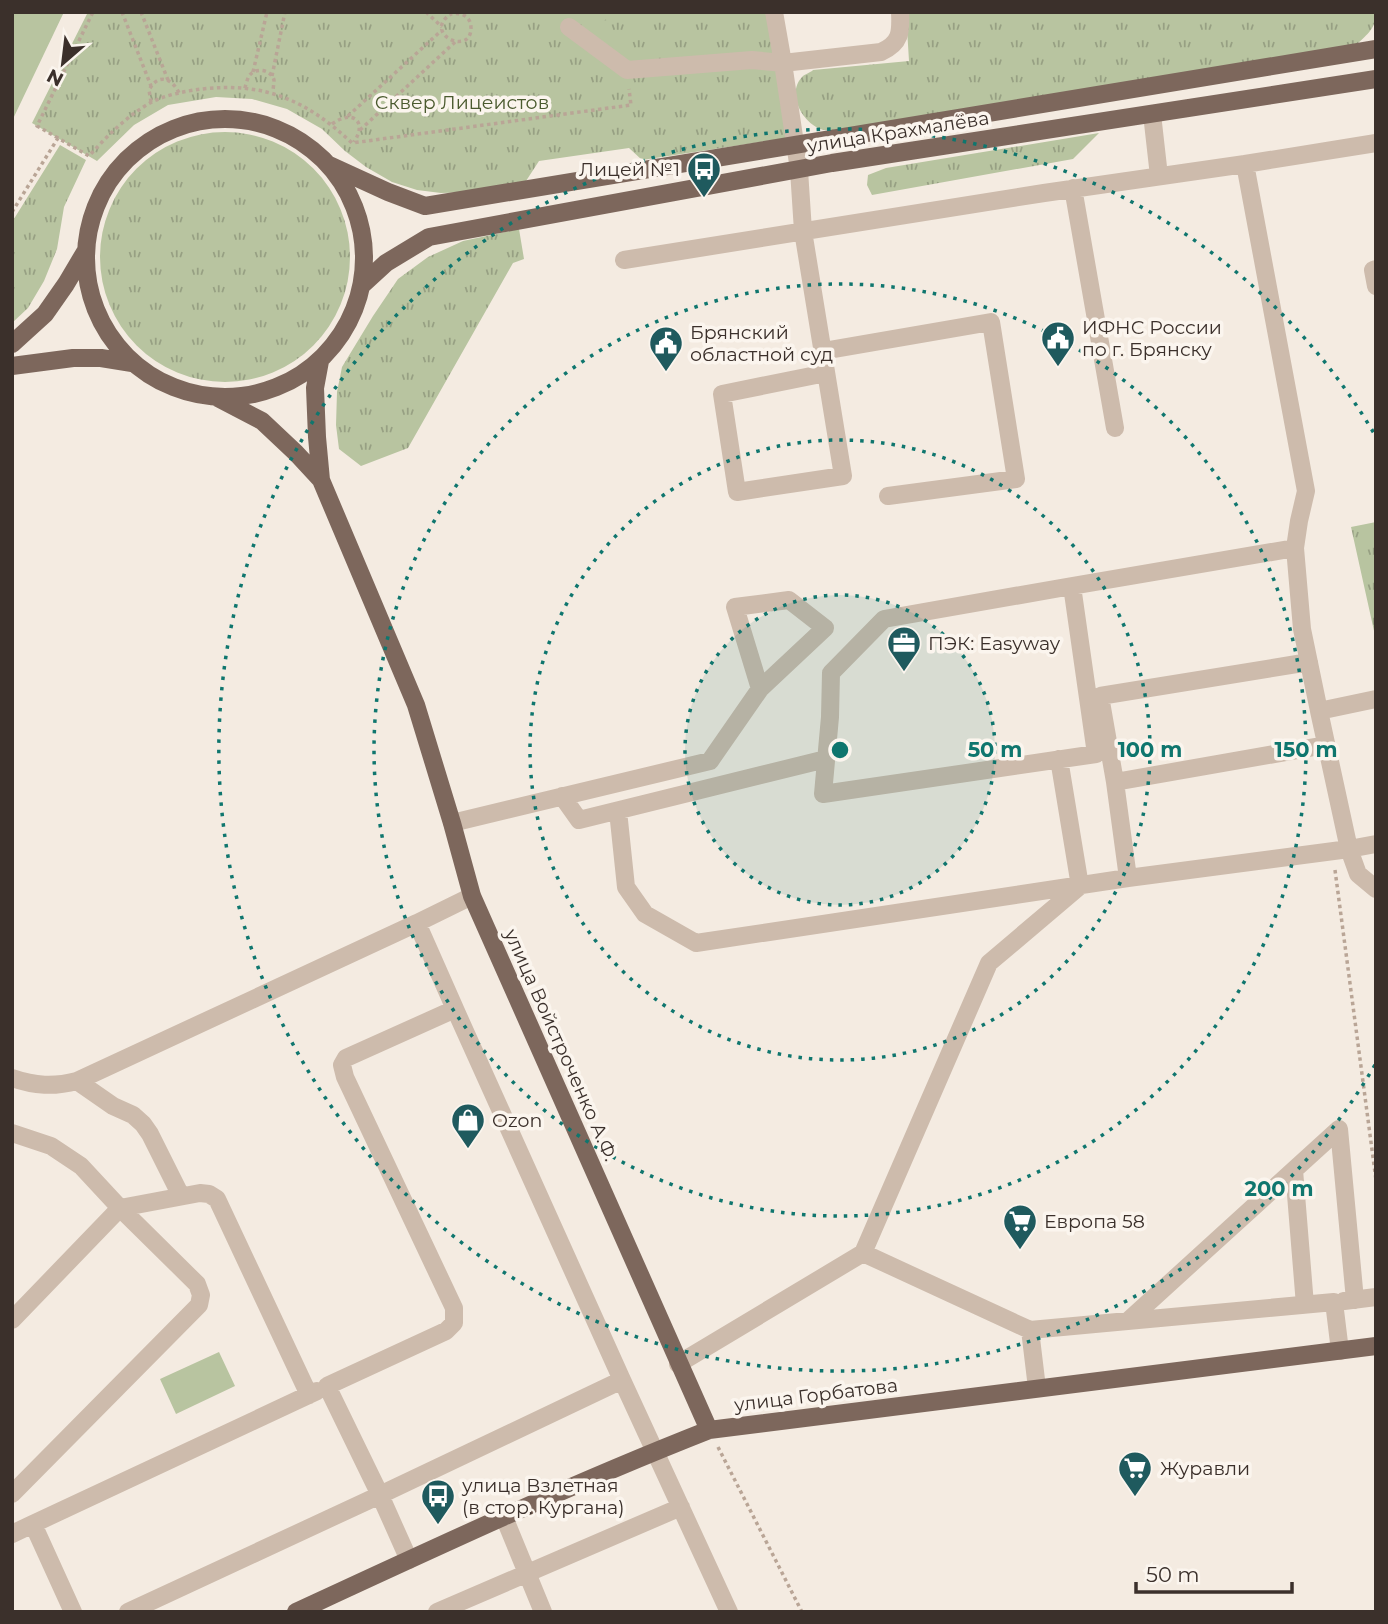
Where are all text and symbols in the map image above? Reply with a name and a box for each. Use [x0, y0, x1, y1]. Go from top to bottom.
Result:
north arrow [28, 28, 98, 98]
text: N [43, 64, 67, 91]
park label: Сквер Лицеистов [375, 91, 549, 114]
street label: улица Крахмалёва [804, 106, 991, 158]
bus stop icon: Лицей №1 [685, 150, 723, 199]
place label: Лицей №1 [579, 158, 680, 181]
place label: ИФНС России по г. Брянску [1082, 316, 1222, 361]
public building icon: ИФНС России по г. Брянску [1039, 319, 1077, 368]
place label: Брянский областной суд [690, 321, 833, 366]
public building icon: Брянский областной суд [647, 324, 685, 373]
office icon: ПЭК: Easyway [885, 624, 923, 673]
place label: ПЭК: Easyway [928, 632, 1061, 655]
text: 50 m [968, 737, 1022, 762]
text: 100 m [1118, 737, 1182, 762]
text: 150 m [1275, 737, 1337, 762]
centre of rings [828, 738, 852, 762]
street label: улица Войстроченко А.Ф. [499, 925, 623, 1165]
shop icon: Ozon [449, 1101, 487, 1150]
place label: Ozon [492, 1109, 542, 1132]
text: 200 m [1245, 1176, 1313, 1201]
supermarket icon: Европа 58 [1001, 1202, 1039, 1251]
place label: Европа 58 [1044, 1210, 1145, 1233]
street label: улица Горбатова [732, 1374, 899, 1417]
supermarket icon: Журавли [1116, 1449, 1154, 1498]
place label: Журавли [1160, 1457, 1250, 1480]
place label: улица Взлетная (в стор. Кургана) [461, 1474, 624, 1519]
bus stop icon: улица Взлетная (в стор. Кургана) [419, 1477, 457, 1526]
scale bar [1136, 1550, 1292, 1594]
text: 50 m [1146, 1562, 1200, 1587]

